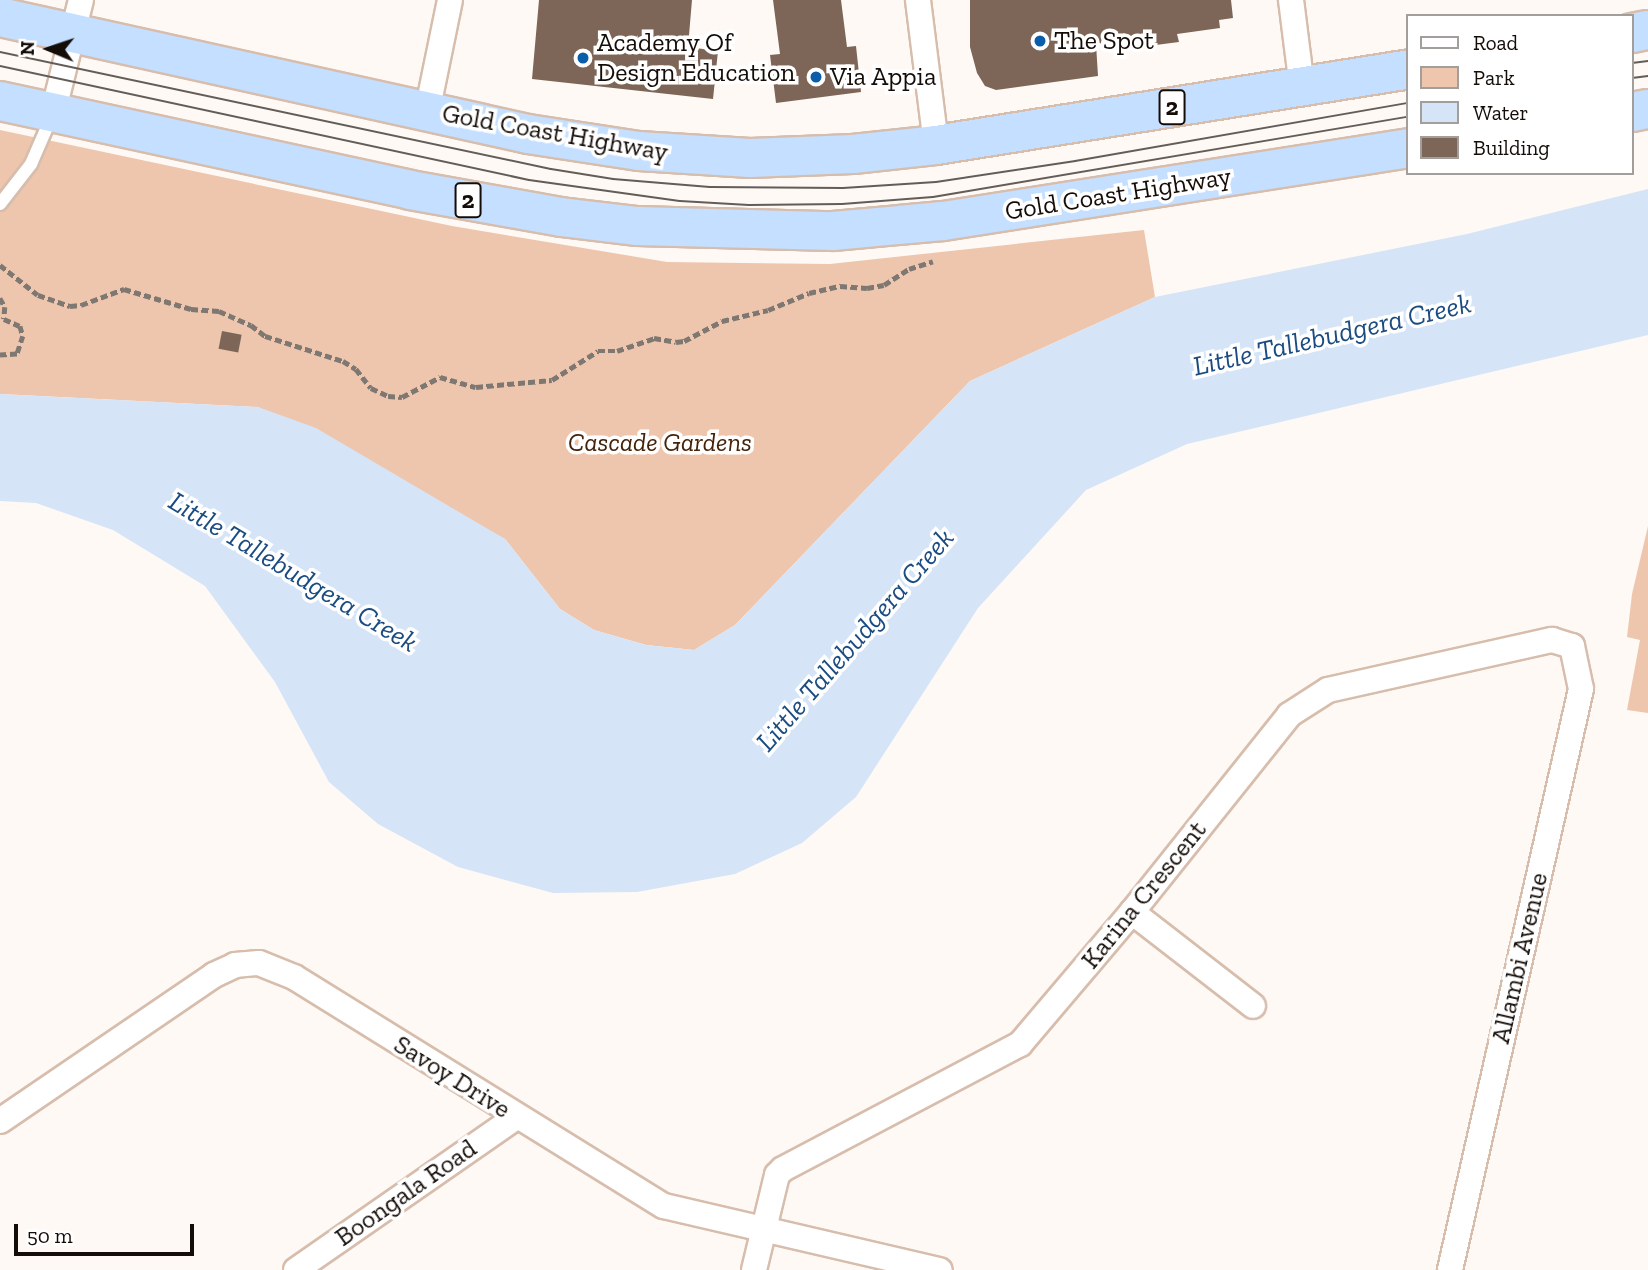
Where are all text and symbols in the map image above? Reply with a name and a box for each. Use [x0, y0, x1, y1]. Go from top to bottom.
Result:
north arrow [14, 14, 84, 84]
legend [1406, 14, 1634, 175]
place label: The Spot [1054, 25, 1154, 57]
place label: Academy Of Design Education [597, 27, 795, 88]
text: Road [1473, 30, 1518, 55]
marker: The Spot [1032, 33, 1048, 49]
text: N [16, 41, 39, 56]
marker: Academy Of Design Education [575, 50, 591, 66]
place label: Via Appia [830, 61, 937, 93]
text: Park [1473, 65, 1515, 90]
marker: Via Appia [808, 69, 824, 85]
road number: 2 [1158, 86, 1186, 128]
street label: Gold Coast Highway [440, 98, 670, 168]
text: Water [1473, 100, 1528, 125]
text: Building [1473, 135, 1550, 160]
street label: Gold Coast Highway [1003, 161, 1233, 227]
road number: 2 [454, 180, 482, 220]
water label: Little Tallebudgera Creek [1190, 287, 1474, 383]
park label: Cascade Gardens [568, 427, 752, 459]
water label: Little Tallebudgera Creek [162, 484, 424, 660]
water label: Little Tallebudgera Creek [749, 522, 961, 758]
street label: Karina Crescent [1075, 815, 1213, 975]
street label: Allambi Avenue [1485, 869, 1555, 1047]
street label: Savoy Drive [388, 1029, 516, 1125]
street label: Boongala Road [329, 1133, 483, 1253]
scale bar [18, 1210, 198, 1254]
text: 50 m [27, 1223, 73, 1248]

